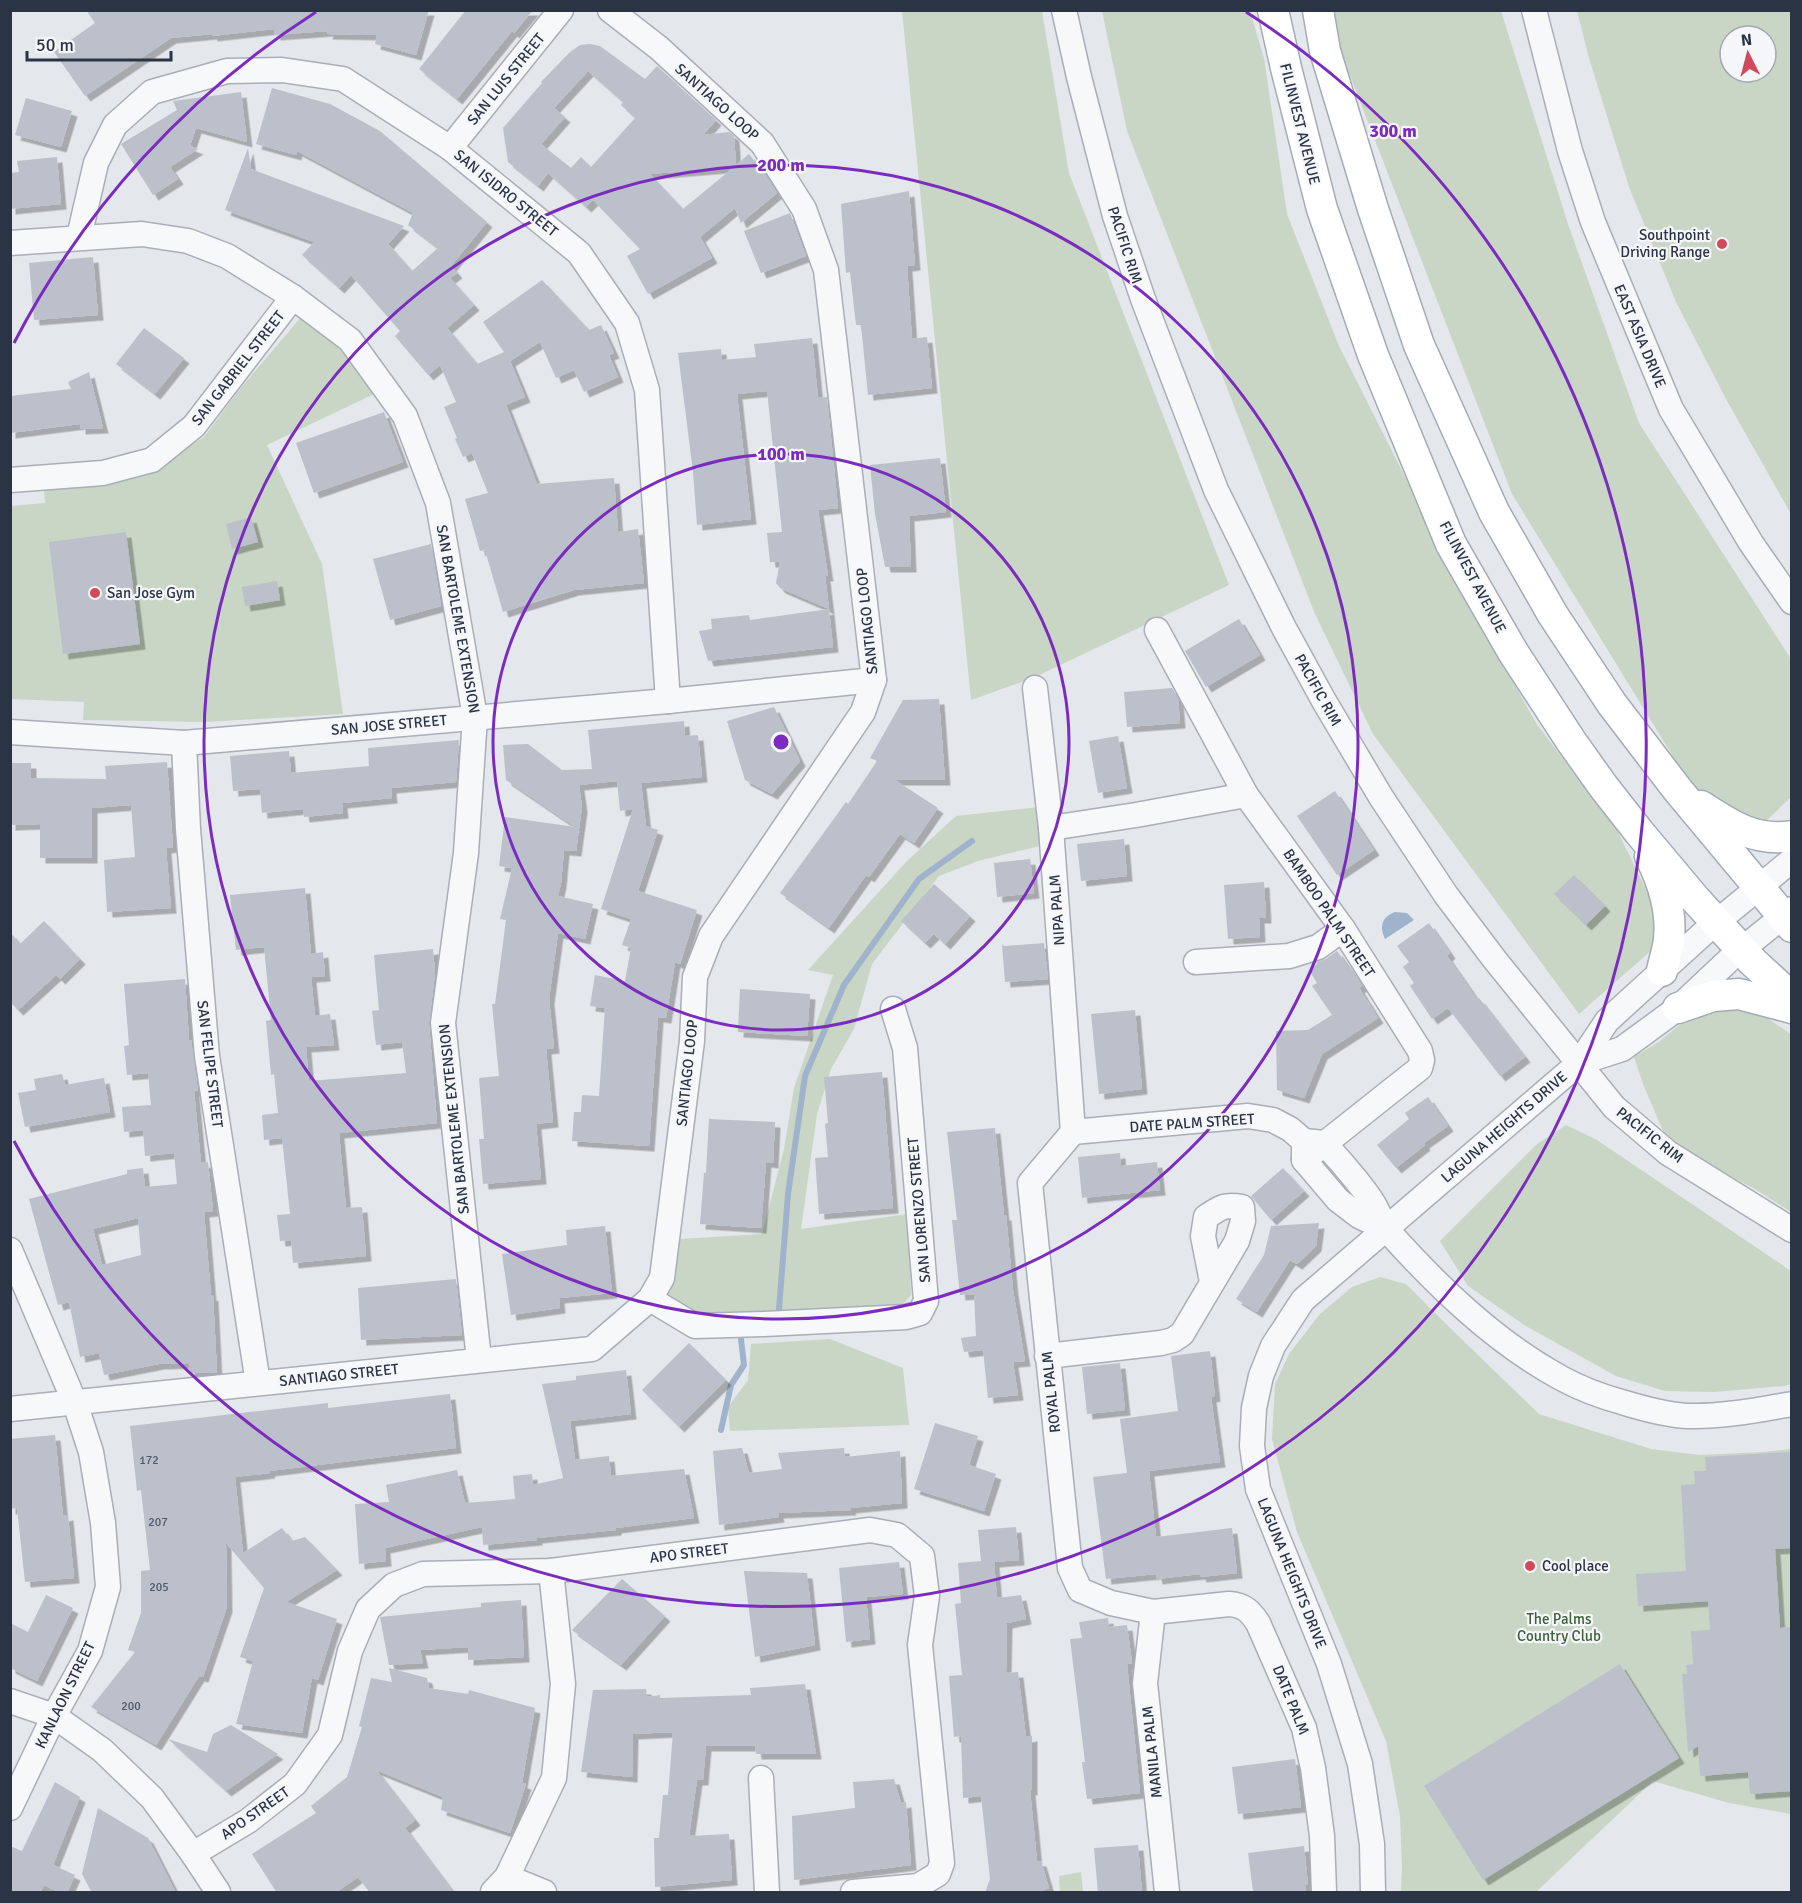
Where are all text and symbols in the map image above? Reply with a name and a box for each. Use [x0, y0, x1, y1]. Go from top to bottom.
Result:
scale bar [27, 24, 171, 62]
north arrow [1718, 24, 1778, 84]
street label: SAN LUIS STREET [463, 29, 549, 129]
text: N [1740, 30, 1753, 51]
text: 50 m [36, 34, 74, 56]
street label: SANTIAGO LOOP [671, 60, 763, 144]
street label: FILINVEST AVENUE [1276, 61, 1324, 187]
text: 300 m [1369, 120, 1417, 142]
street label: SAN ISIDRO STREET [450, 146, 562, 241]
text: 200 m [757, 154, 805, 176]
street label: PACIFIC RIM [1104, 204, 1146, 286]
place label: Southpoint Driving Range [1620, 226, 1710, 261]
marker: Southpoint Driving Range [1715, 237, 1729, 251]
street label: EAST ASIA DRIVE [1610, 281, 1670, 391]
street label: SAN GABRIEL STREET [188, 307, 289, 429]
text: 100 m [757, 443, 805, 465]
street label: FILINVEST AVENUE [1436, 518, 1510, 636]
street label: SAN BARTOLEME EXTENSION [433, 523, 483, 715]
street label: SANTIAGO LOOP [852, 567, 882, 675]
place label: San Jose Gym [107, 584, 195, 602]
marker: San Jose Gym [88, 586, 102, 600]
street label: PACIFIC RIM [1291, 651, 1345, 729]
street label: SAN JOSE STREET [330, 711, 448, 739]
centre of rings [771, 732, 791, 752]
street label: BAMBOO PALM STREET [1279, 845, 1379, 981]
street label: NIPA PALM [1046, 874, 1068, 946]
street label: SAN FELIPE STREET [193, 999, 227, 1129]
street label: SANTIAGO LOOP [672, 1019, 702, 1127]
street label: SAN BARTOLEME EXTENSION [435, 1023, 473, 1215]
street label: LAGUNA HEIGHTS DRIVE [1437, 1067, 1571, 1187]
street label: PACIFIC RIM [1613, 1103, 1687, 1167]
street label: DATE PALM STREET [1129, 1110, 1256, 1136]
street label: SAN LORENZO STREET [904, 1136, 934, 1283]
street label: ROYAL PALM [1038, 1350, 1064, 1434]
street label: SANTIAGO STREET [278, 1360, 400, 1390]
house number: 172 [139, 1453, 159, 1468]
street label: LAGUNA HEIGHTS DRIVE [1253, 1495, 1331, 1651]
house number: 207 [148, 1515, 168, 1530]
street label: APO STREET [648, 1539, 730, 1567]
place label: Cool place [1542, 1557, 1609, 1575]
marker: Cool place [1523, 1559, 1537, 1573]
house number: 205 [149, 1580, 169, 1595]
park label: The Palms Country Club [1517, 1610, 1601, 1645]
street label: KANLAON STREET [31, 1638, 99, 1752]
street label: DATE PALM [1269, 1663, 1313, 1737]
house number: 200 [121, 1699, 141, 1714]
street label: MANILA PALM [1138, 1705, 1166, 1799]
street label: APO STREET [217, 1782, 293, 1843]

